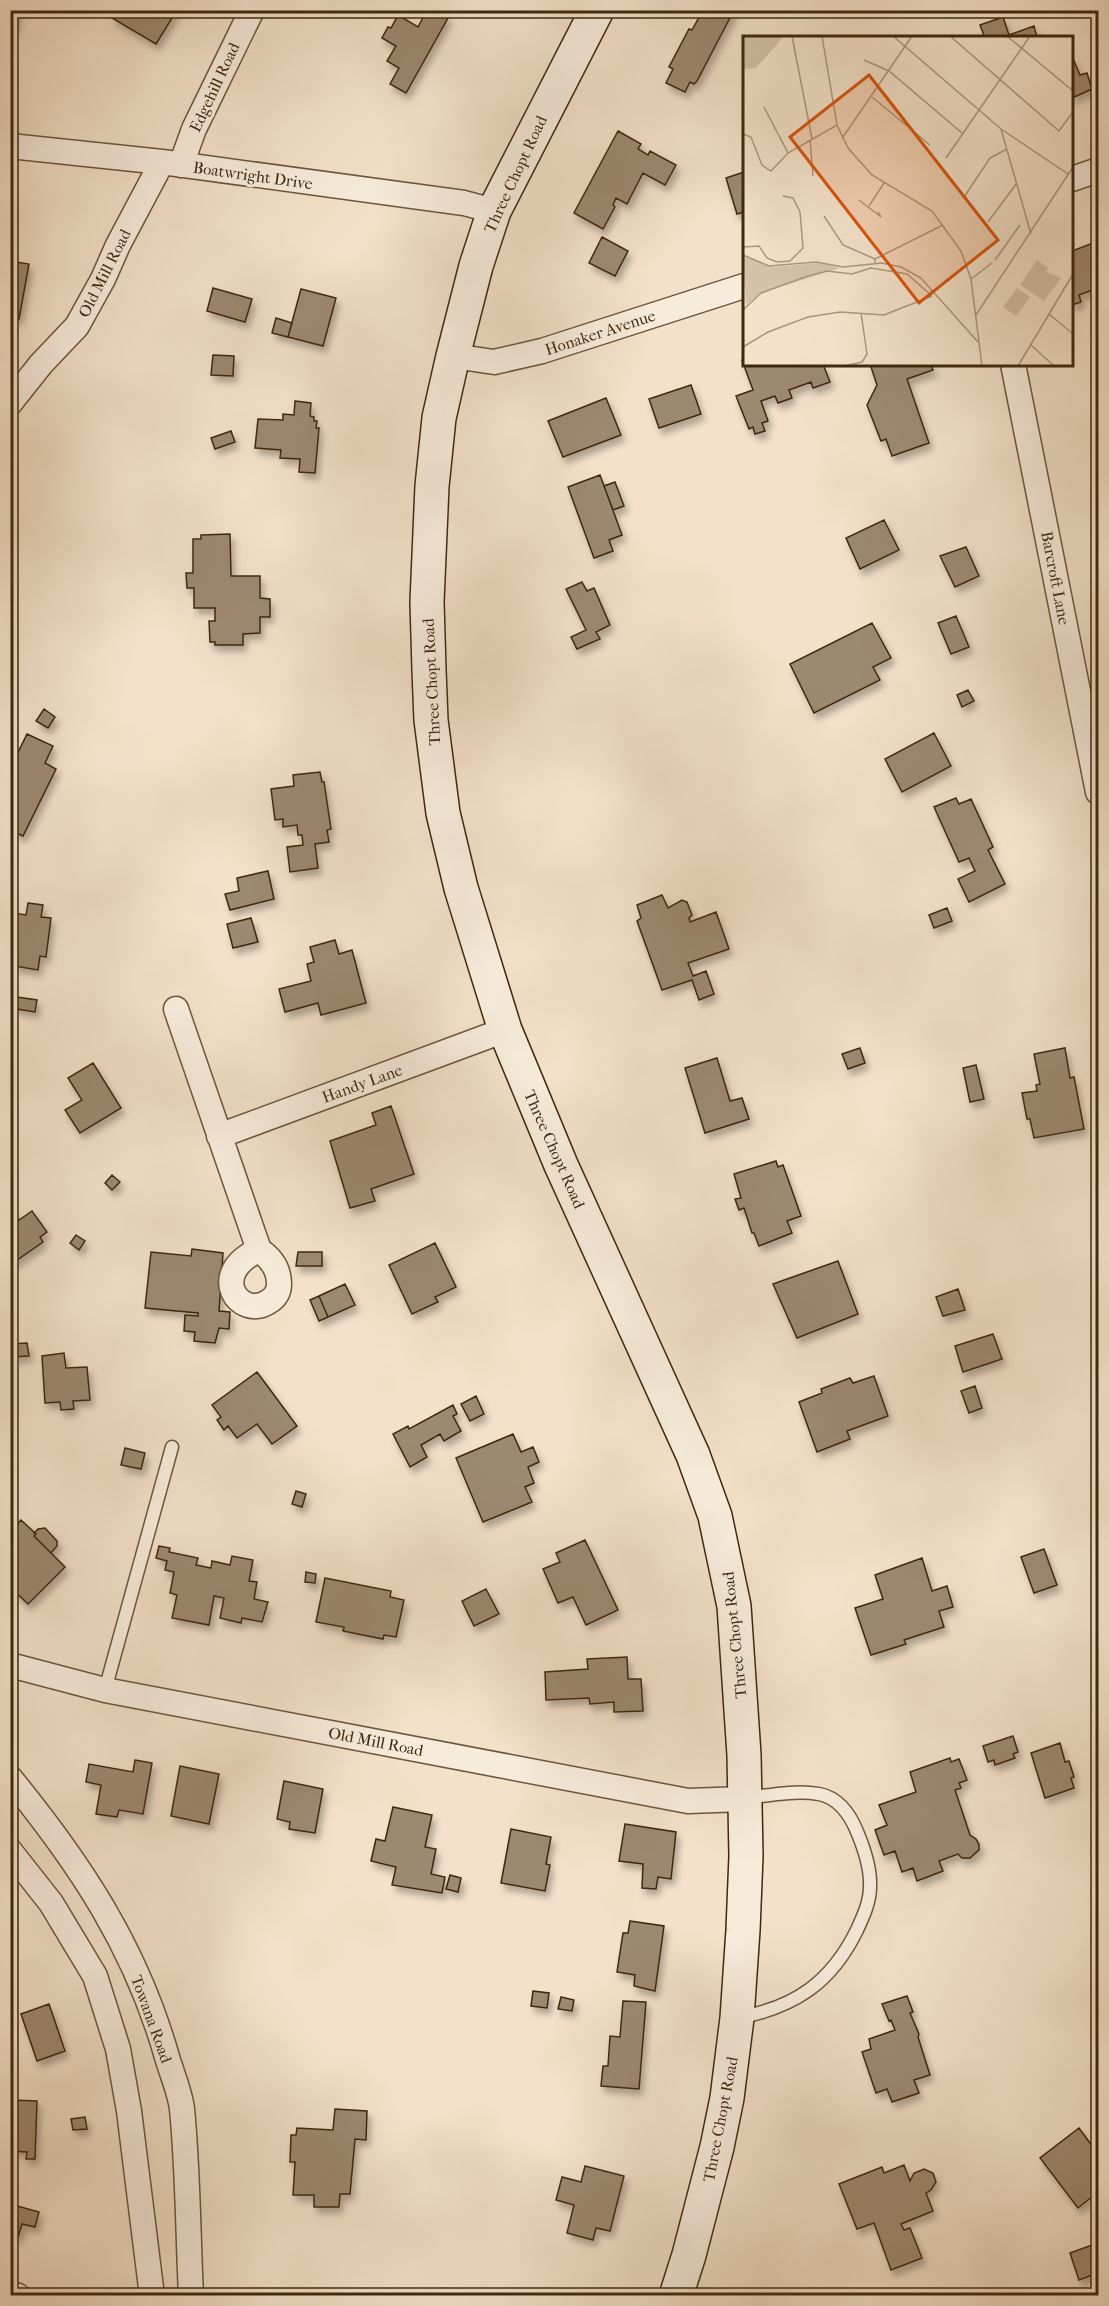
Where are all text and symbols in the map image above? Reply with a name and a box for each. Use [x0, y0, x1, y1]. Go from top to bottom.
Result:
inset map [743, 36, 1073, 366]
street label: Edgehill Road [185, 39, 244, 135]
street label: Three Chopt Road [480, 112, 551, 236]
street label: Boatwright Drive [192, 158, 314, 193]
street label: Old Mill Road [74, 226, 135, 320]
street label: Honaker Avenue [543, 306, 658, 359]
street label: Barcroft Lane [1037, 530, 1074, 627]
street label: Three Chopt Road [419, 618, 444, 746]
street label: Handy Lane [319, 1060, 405, 1107]
street label: Three Chopt Road [520, 1087, 589, 1211]
street label: Three Chopt Road [718, 1570, 751, 1699]
street label: Old Mill Road [327, 1723, 425, 1760]
street label: Towana Road [127, 1973, 176, 2066]
street label: Three Chopt Road [699, 2055, 742, 2183]

